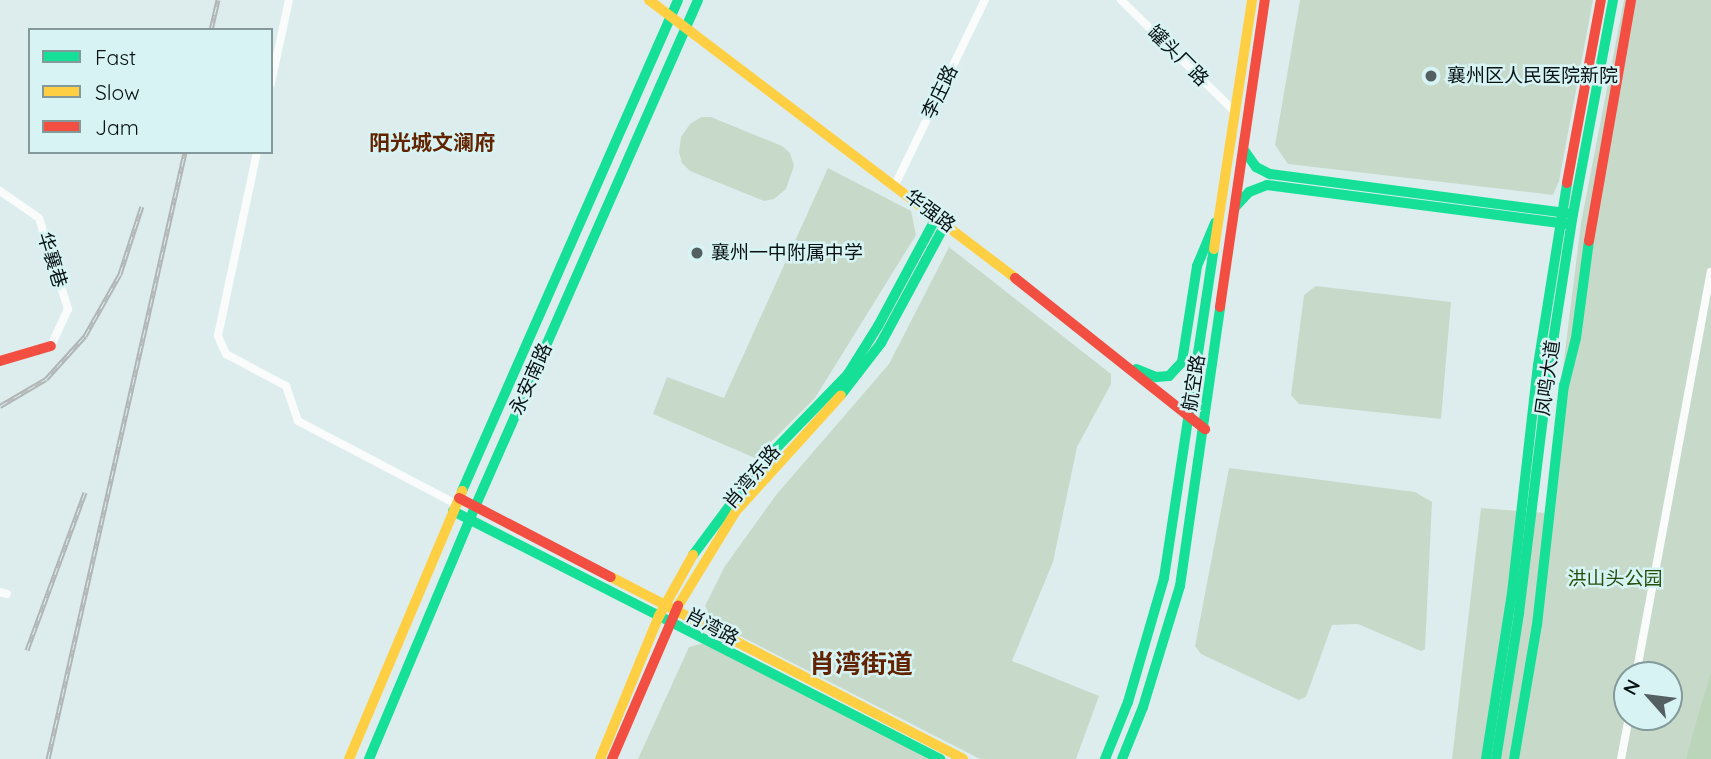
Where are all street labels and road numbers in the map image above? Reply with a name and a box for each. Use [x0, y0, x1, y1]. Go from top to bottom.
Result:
street label: 罐头厂路 [1143, 21, 1213, 91]
street label: 李庄路 [917, 61, 963, 123]
street label: 华强路 [900, 185, 960, 237]
street label: 华襄巷 [33, 229, 71, 291]
street label: 凤鸣大道 [1531, 339, 1565, 417]
street label: 永安南路 [505, 340, 557, 418]
street label: 航空路 [1178, 353, 1210, 413]
street label: 肖湾东路 [719, 441, 785, 513]
street label: 肖湾路 [681, 604, 743, 650]

